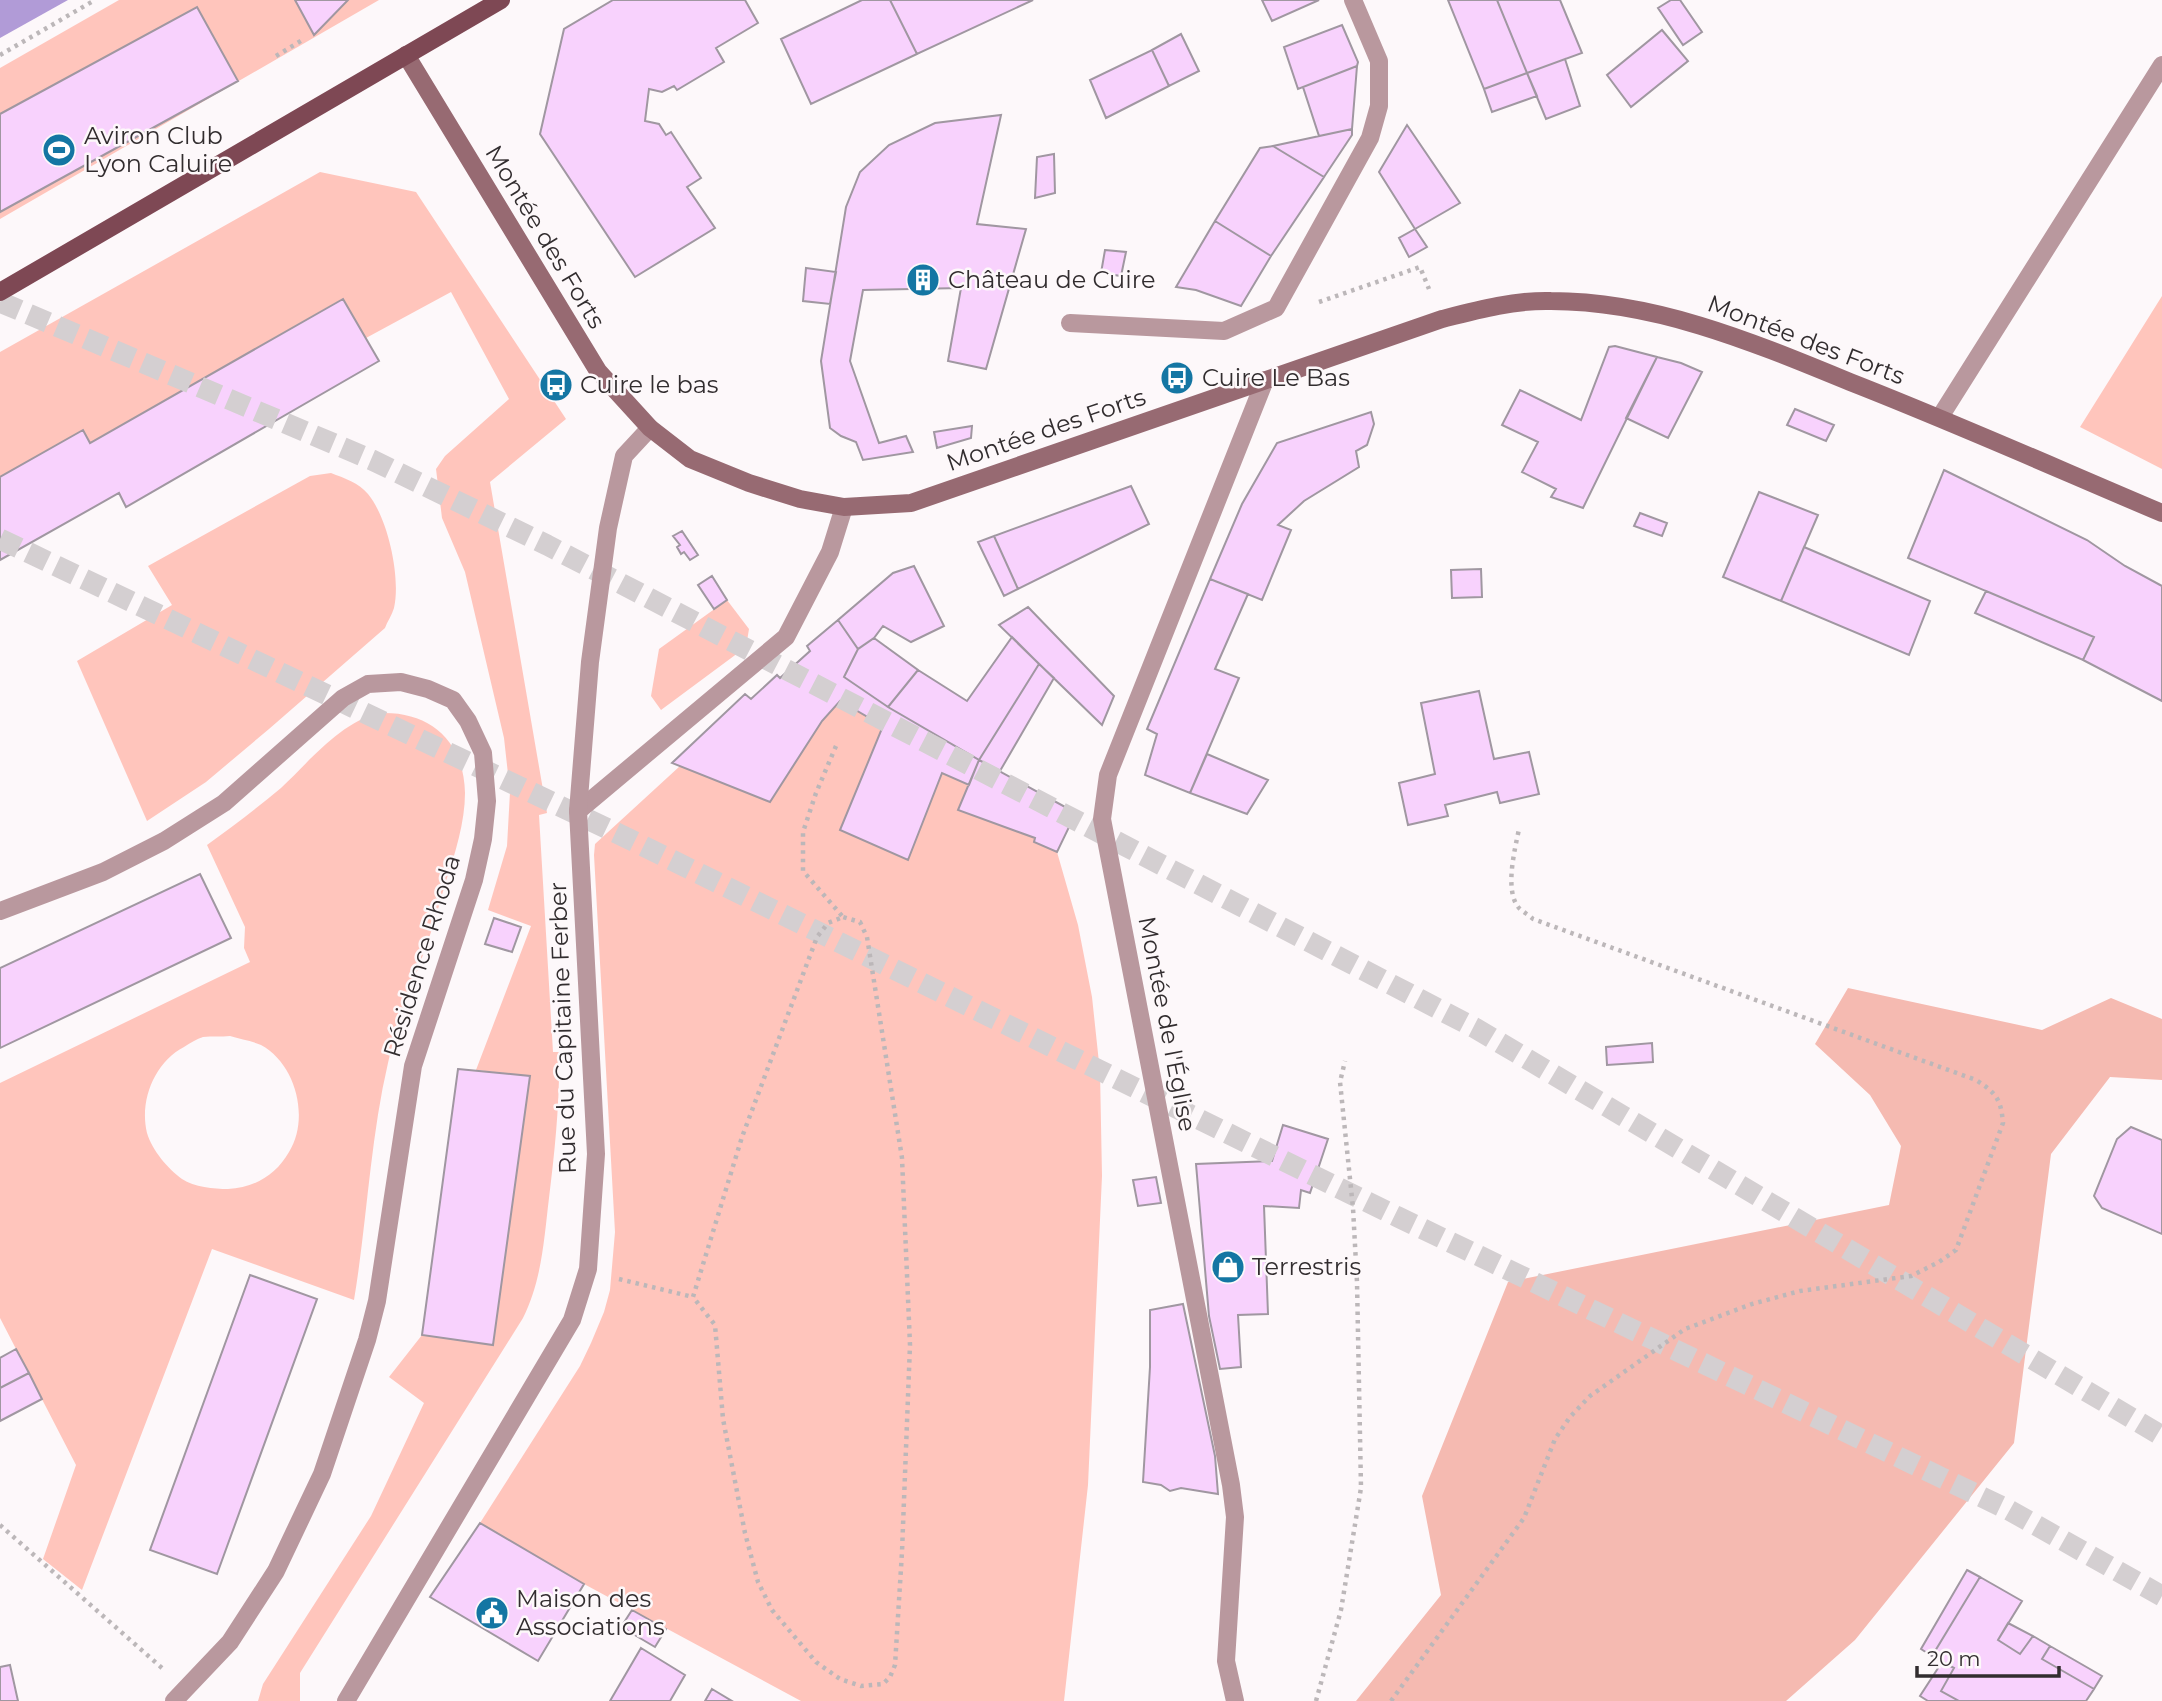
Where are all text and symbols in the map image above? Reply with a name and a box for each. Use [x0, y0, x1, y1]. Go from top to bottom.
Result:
place label: Aviron Club Lyon Caluire [84, 121, 232, 178]
sports icon: Aviron Club Lyon Caluire [40, 131, 78, 169]
street label: Montée des Forts [479, 140, 612, 334]
building icon: Château de Cuire [904, 261, 942, 299]
place label: Château de Cuire [948, 265, 1155, 294]
street label: Montée des Forts [1704, 289, 1909, 390]
bus stop icon: Cuire Le Bas [1158, 359, 1196, 397]
place label: Cuire Le Bas [1202, 363, 1350, 392]
bus stop icon: Cuire le bas [537, 366, 575, 404]
place label: Cuire le bas [580, 370, 719, 399]
street label: Montée des Forts [942, 382, 1149, 477]
street label: Résidence Rhoda [377, 851, 466, 1061]
street label: Rue du Capitaine Ferber [543, 881, 582, 1175]
street label: Montée de l'Église [1132, 914, 1203, 1134]
shop icon: Terrestris [1209, 1248, 1247, 1286]
place label: Terrestris [1252, 1252, 1361, 1281]
place label: Maison des Associations [516, 1584, 665, 1641]
public building icon: Maison des Associations [473, 1594, 511, 1632]
scale bar [1917, 1634, 2059, 1678]
text: 20 m [1927, 1646, 1981, 1671]

